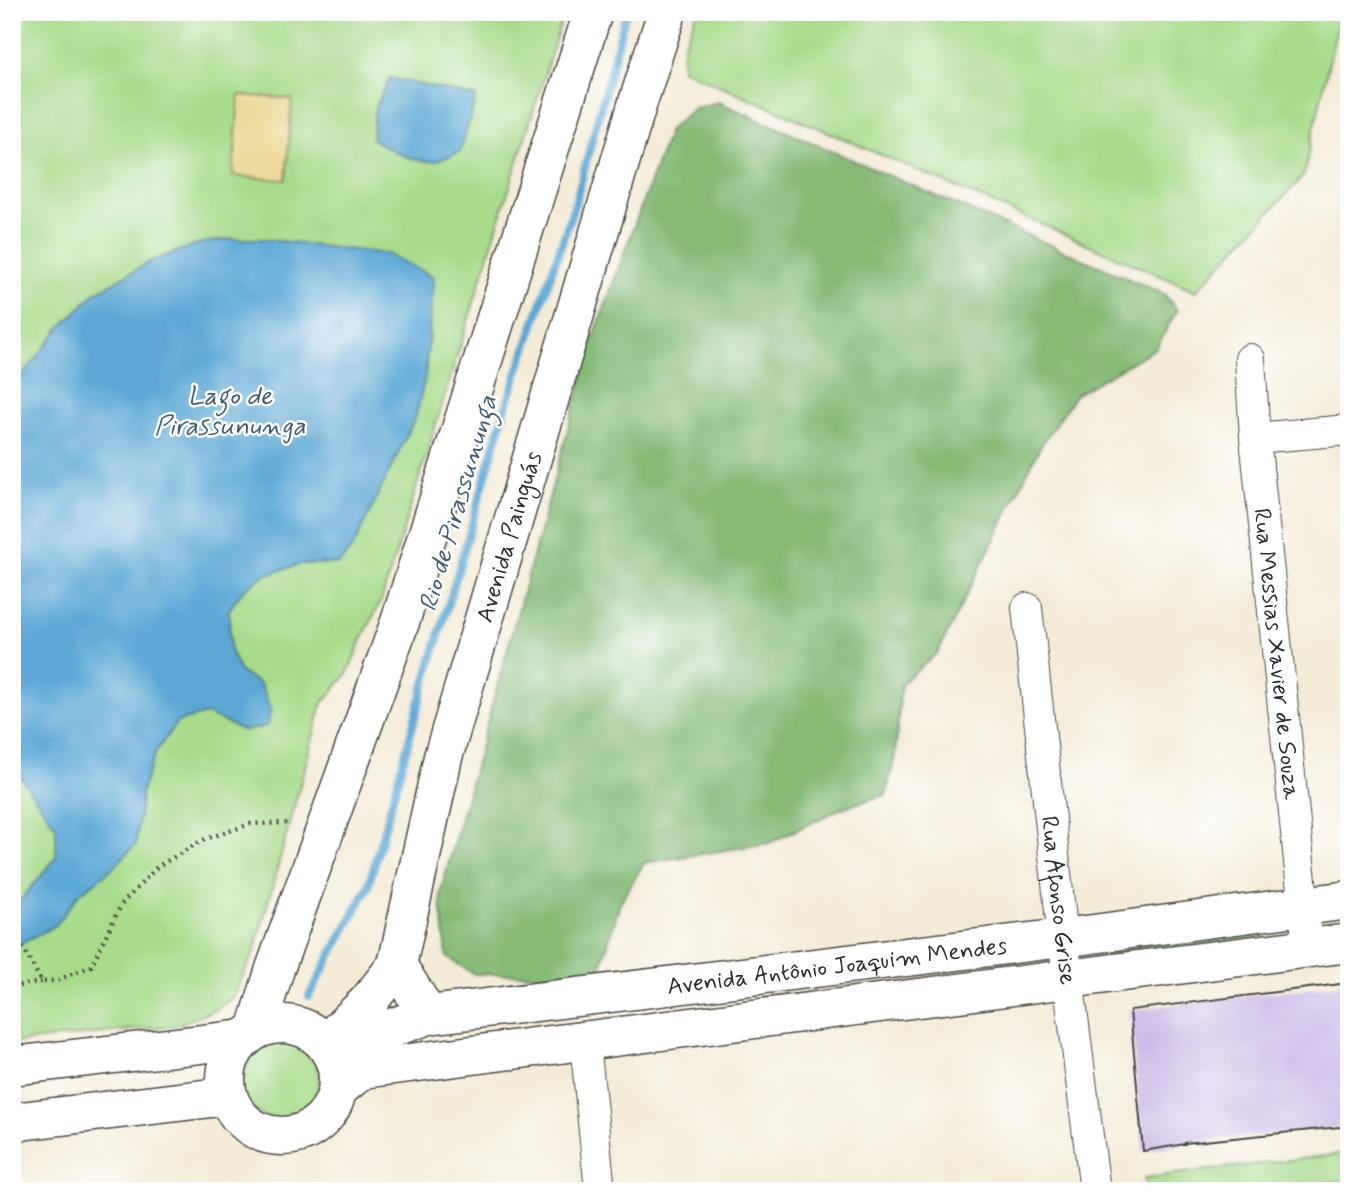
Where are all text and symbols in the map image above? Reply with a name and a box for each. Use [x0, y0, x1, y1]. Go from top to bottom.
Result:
water label: Lago de Pirassununga [155, 380, 306, 444]
water label: Rio de Pirassununga [412, 391, 509, 616]
street label: Avenida Painguás [470, 448, 550, 626]
street label: Rua Messias Xavier de Souza [1245, 507, 1307, 802]
street label: Rua Afonso Grise [1033, 814, 1083, 987]
street label: Avenida Antônio Joaquim Mendes [665, 931, 1009, 1003]

